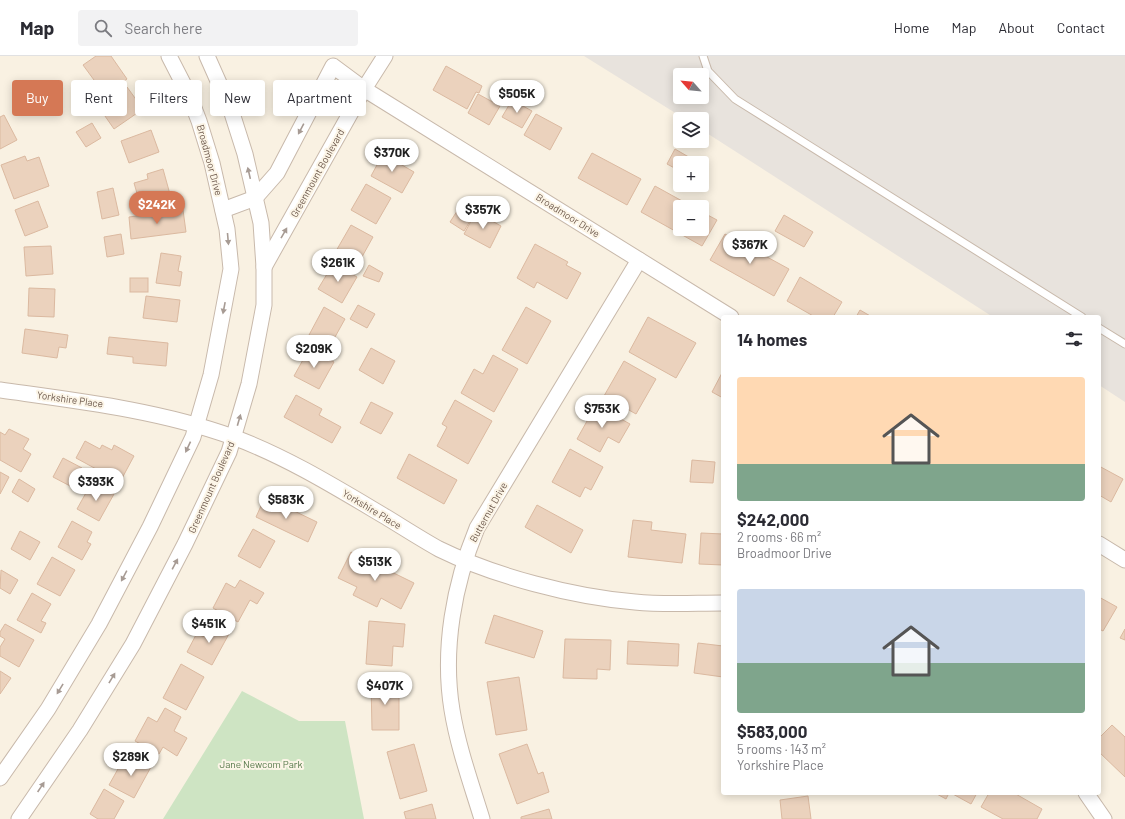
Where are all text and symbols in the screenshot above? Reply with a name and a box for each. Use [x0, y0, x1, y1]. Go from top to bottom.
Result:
search box [78, 10, 358, 46]
text: Map [20, 16, 54, 39]
icon: search [92, 17, 114, 39]
text: Search here [124, 19, 202, 37]
text: Home [894, 19, 930, 36]
text: Map [952, 19, 976, 36]
text: About [998, 19, 1035, 36]
text: Contact [1057, 19, 1105, 36]
north arrow [673, 68, 709, 104]
map controls [673, 68, 709, 236]
chip: Buy [12, 80, 63, 116]
chip: Rent [71, 80, 127, 116]
chip: Filters [135, 80, 202, 116]
chip: New [210, 80, 265, 116]
chip: Apartment [273, 80, 366, 116]
pin: $505K [489, 80, 545, 114]
text: $505K [499, 85, 536, 101]
button: layers [673, 112, 709, 148]
street label: Broadmoor Drive [195, 123, 225, 197]
one-way arrow [297, 123, 304, 134]
street label: Greenmount Boulevard [288, 127, 346, 219]
pin: $370K [364, 139, 420, 173]
text: $370K [374, 144, 410, 160]
button: + [673, 156, 709, 192]
one-way arrow [246, 167, 252, 179]
pin: $242K [129, 191, 185, 225]
street label: Broadmoor Drive [534, 191, 602, 239]
text: $242K [138, 196, 176, 212]
pin: $357K [455, 196, 511, 230]
button: − [673, 200, 709, 236]
text: $357K [465, 201, 501, 217]
one-way arrow [280, 227, 287, 239]
pin: $367K [722, 231, 778, 265]
one-way arrow [225, 233, 231, 245]
text: $367K [732, 236, 768, 252]
pin: $261K [310, 249, 366, 283]
text: $261K [321, 254, 355, 270]
one-way arrow [221, 302, 227, 314]
icon: filters [1063, 328, 1085, 350]
text: 14 homes [737, 329, 807, 349]
pin: $209K [286, 335, 342, 369]
text: $209K [295, 340, 333, 356]
street label: Yorkshire Place [36, 388, 104, 410]
pin: $753K [574, 395, 630, 429]
text: $753K [584, 400, 620, 416]
icon: home [875, 403, 947, 475]
one-way arrow [236, 414, 242, 426]
street label: Greenmount Boulevard [185, 439, 237, 535]
one-way arrow [185, 441, 191, 453]
pin: $393K [68, 468, 124, 502]
text: $393K [78, 473, 114, 489]
street label: Butternut Drive [467, 480, 509, 544]
pin: $583K [258, 486, 314, 520]
street label: Yorkshire Place [340, 487, 404, 531]
text: $583K [268, 491, 304, 507]
text: $242,000 [737, 509, 809, 529]
text: 2 rooms · 66 m² [737, 529, 821, 545]
text: Broadmoor Drive [737, 545, 832, 561]
pin: $513K [347, 548, 403, 582]
text: $513K [358, 553, 392, 569]
one-way arrow [171, 558, 178, 570]
one-way arrow [121, 570, 128, 582]
pin: $451K [181, 610, 237, 644]
text: $451K [192, 615, 226, 631]
icon: home [875, 615, 947, 687]
pin: $407K [357, 672, 413, 706]
one-way arrow [108, 673, 116, 683]
text: $407K [366, 677, 404, 693]
one-way arrow [56, 683, 63, 695]
text: $583,000 [737, 721, 807, 741]
text: 5 rooms · 143 m² [737, 741, 826, 757]
pin: $289K [103, 743, 159, 777]
text: $289K [113, 748, 149, 764]
text: Yorkshire Place [737, 757, 824, 773]
park label: Jane Newcom Park [219, 758, 303, 770]
one-way arrow [37, 782, 45, 792]

